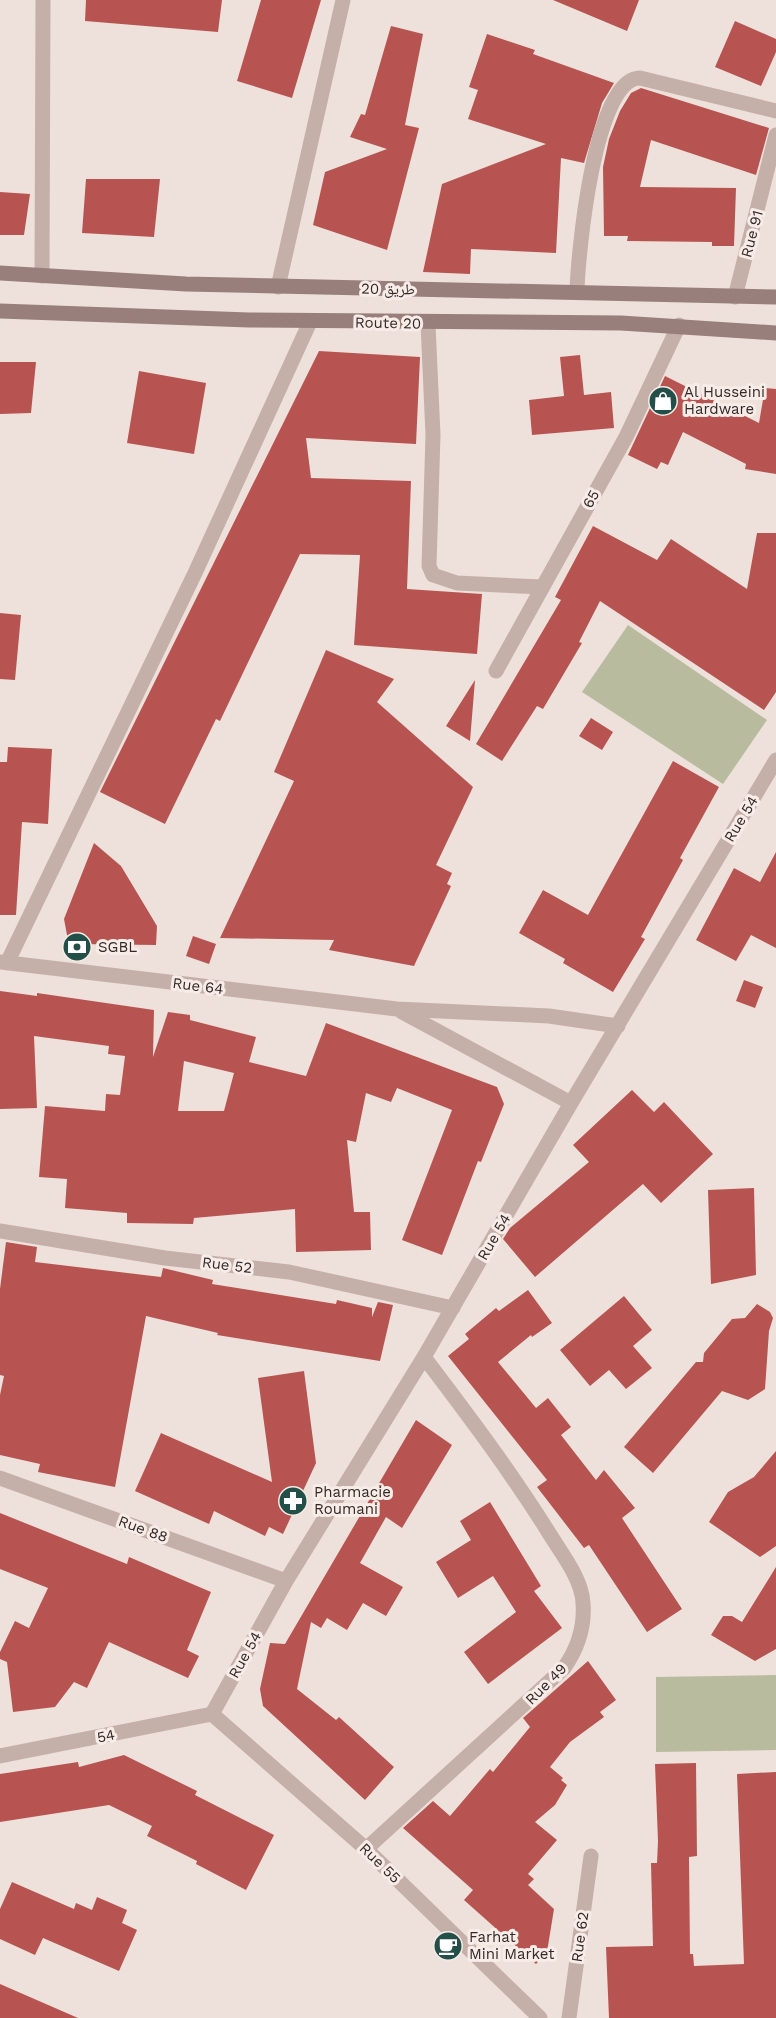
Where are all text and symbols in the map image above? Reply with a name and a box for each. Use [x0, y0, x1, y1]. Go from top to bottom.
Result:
street label: Rue 91 [737, 209, 767, 259]
street label: طريق 20 [361, 280, 415, 299]
street label: Route 20 [355, 313, 421, 333]
place label: Al Husseini Hardware [684, 383, 765, 418]
shop icon: Al Husseini Hardware [647, 385, 679, 417]
street label: 65 [579, 487, 603, 511]
street label: Rue 54 [720, 793, 762, 845]
bank icon: SGBL [61, 931, 93, 963]
place label: SGBL [98, 938, 137, 956]
street label: Rue 64 [172, 974, 224, 998]
street label: Rue 54 [474, 1211, 514, 1263]
street label: Rue 52 [201, 1253, 253, 1277]
place label: Pharmacie Roumani [314, 1483, 391, 1518]
pharmacy icon: Pharmacie Roumani [277, 1485, 309, 1517]
street label: Rue 88 [116, 1512, 170, 1546]
street label: Rue 54 [225, 1628, 265, 1682]
street label: Rue 49 [522, 1660, 570, 1708]
street label: 54 [95, 1725, 117, 1747]
street label: Rue 55 [356, 1839, 404, 1887]
street label: Rue 62 [568, 1911, 592, 1963]
place label: Farhat Mini Market [469, 1928, 555, 1963]
cafe icon: Farhat Mini Market [432, 1930, 464, 1962]

